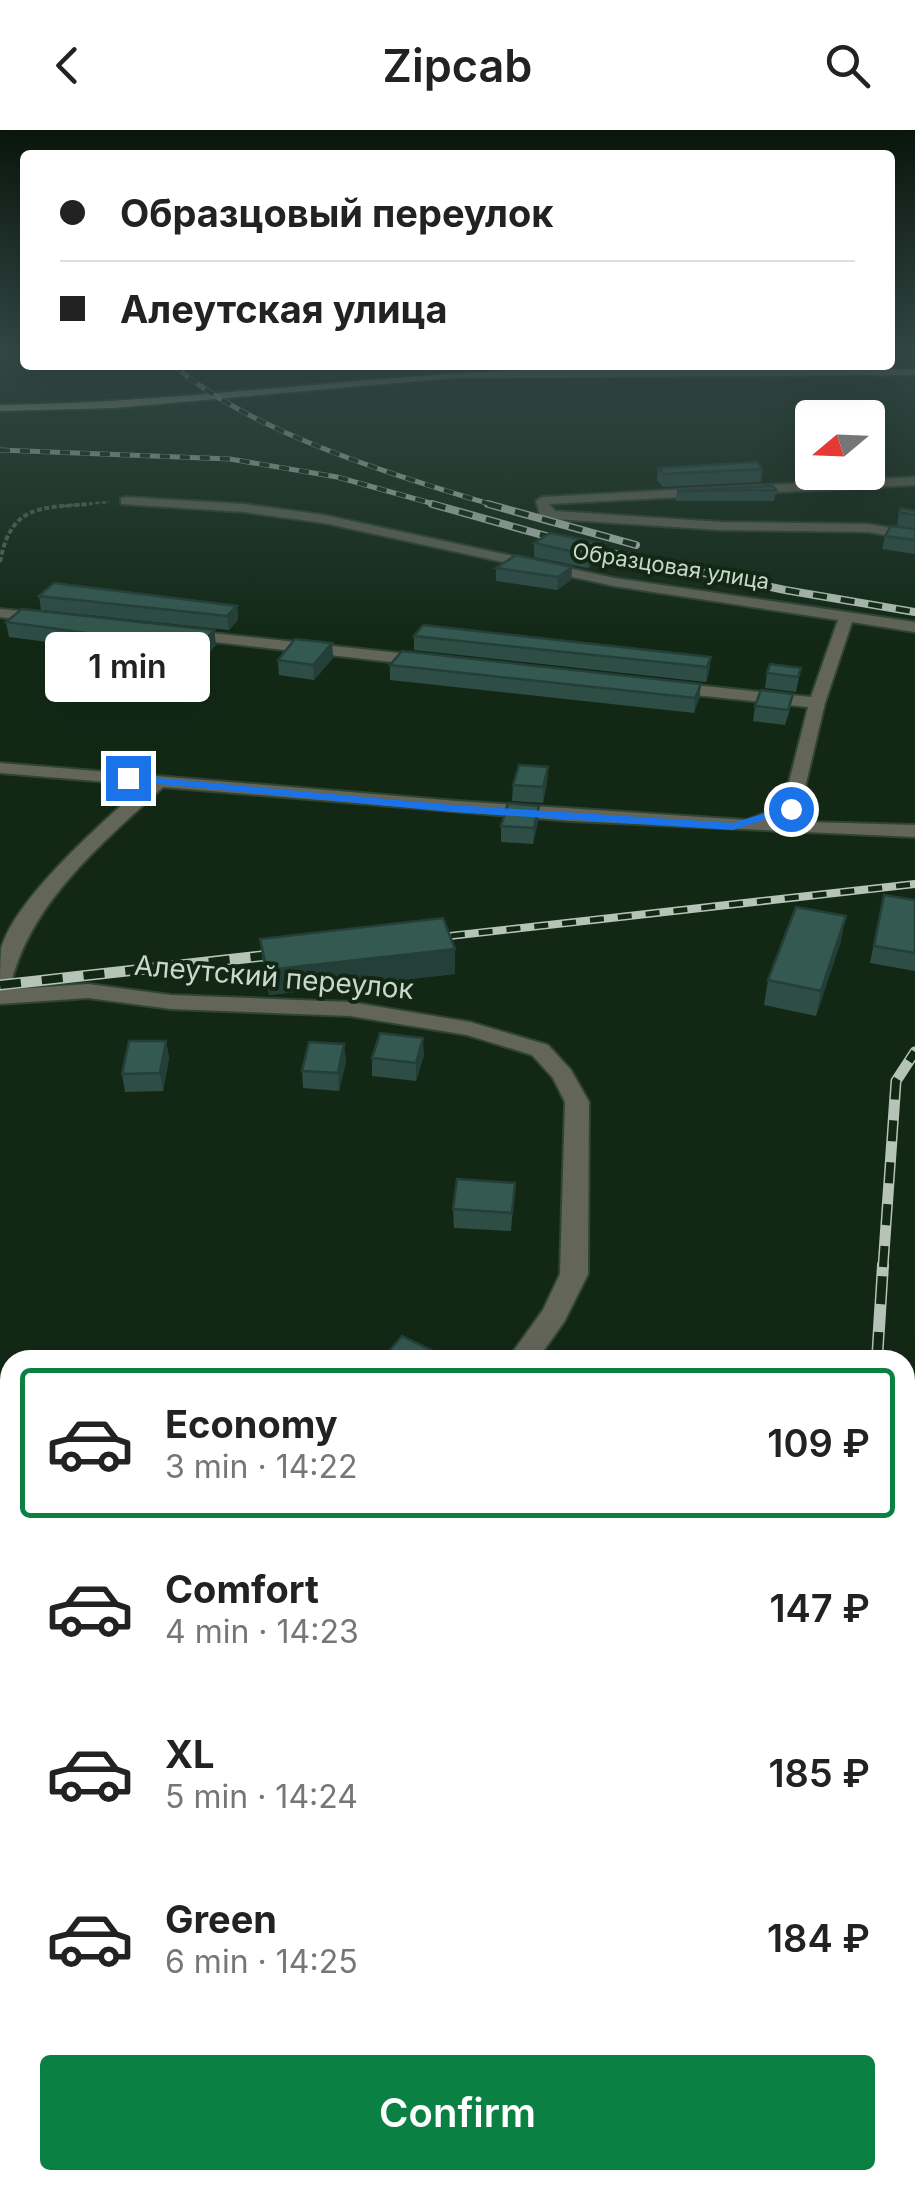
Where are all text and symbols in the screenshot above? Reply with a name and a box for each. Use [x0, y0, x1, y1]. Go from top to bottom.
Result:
icon: back [40, 38, 95, 93]
text: Zipcab [383, 38, 532, 93]
icon: search [820, 38, 875, 93]
text: Образцовый переулок [120, 190, 554, 236]
text: Алеутская улица [120, 286, 448, 332]
north arrow [795, 400, 885, 490]
map controls [795, 400, 885, 490]
street label: Образцовая улица [571, 538, 771, 594]
callout: 1 min [46, 633, 210, 703]
text: 1 min [88, 647, 167, 686]
route end [106, 756, 151, 801]
route start [769, 787, 814, 832]
street label: Алеутский переулок [133, 948, 415, 1006]
icon: car [45, 1398, 135, 1488]
text: Economy [165, 1401, 338, 1447]
text: 109 ₽ [767, 1420, 870, 1466]
text: 3 min · 14:22 [165, 1447, 358, 1486]
icon: car [45, 1563, 135, 1653]
text: Comfort [165, 1566, 319, 1612]
text: 147 ₽ [769, 1585, 870, 1631]
text: 4 min · 14:23 [165, 1612, 359, 1651]
icon: car [45, 1728, 135, 1818]
text: XL [165, 1731, 215, 1777]
text: 185 ₽ [768, 1750, 870, 1796]
text: 5 min · 14:24 [165, 1777, 358, 1816]
icon: car [45, 1893, 135, 1983]
text: Green [165, 1896, 277, 1942]
text: 184 ₽ [767, 1915, 870, 1961]
text: 6 min · 14:25 [165, 1942, 358, 1981]
button: Confirm [40, 2055, 875, 2170]

